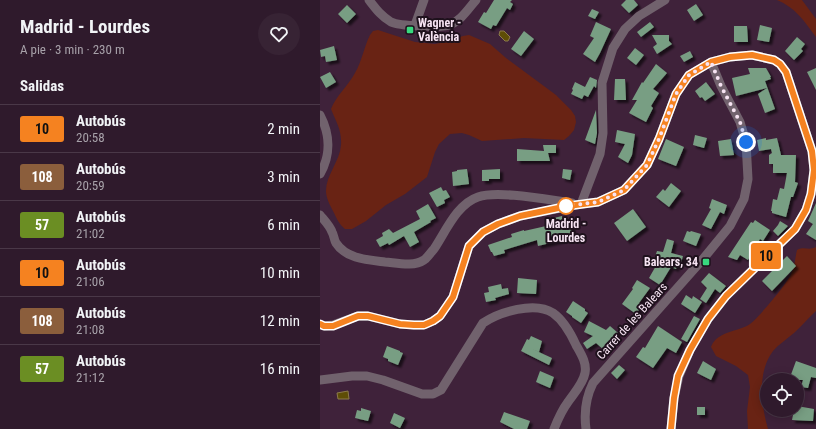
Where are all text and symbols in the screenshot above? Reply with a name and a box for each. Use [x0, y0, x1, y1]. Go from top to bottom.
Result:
button: heart [258, 13, 300, 55]
text: Madrid - Lourdes [20, 15, 150, 38]
place label: Wagner - València [418, 16, 461, 44]
marker: Wagner - València [405, 25, 415, 35]
text: A pie · 3 min · 230 m [20, 42, 125, 57]
text: Salidas [20, 77, 64, 95]
text: Autobús [76, 112, 126, 130]
text: 2 min [267, 120, 300, 138]
text: 10 [35, 121, 49, 137]
text: 20:58 [76, 130, 105, 145]
your location [736, 132, 756, 152]
text: Autobús [76, 160, 126, 178]
text: 3 min [267, 168, 300, 186]
text: 108 [31, 169, 53, 185]
text: 20:59 [76, 178, 105, 193]
marker: Madrid - Lourdes [557, 197, 575, 215]
text: Autobús [76, 208, 126, 226]
text: 6 min [267, 216, 300, 234]
text: 57 [35, 217, 49, 233]
place label: Madrid - Lourdes [546, 217, 586, 245]
text: 21:02 [76, 226, 105, 241]
line badge: 10 [748, 243, 784, 269]
text: 10 [759, 248, 773, 264]
place label: Balears, 34 [644, 255, 698, 269]
text: Autobús [76, 256, 126, 274]
marker: Balears, 34 [701, 257, 711, 267]
text: 10 min [260, 264, 300, 282]
text: 10 [35, 265, 49, 281]
text: 21:06 [76, 274, 105, 289]
street label: Carrer de les Balears [594, 280, 670, 362]
text: Autobús [76, 304, 126, 322]
text: 12 min [260, 312, 300, 330]
text: 108 [31, 313, 53, 329]
text: 21:08 [76, 322, 105, 337]
text: Autobús [76, 352, 126, 370]
text: 16 min [260, 360, 300, 378]
text: 57 [35, 361, 49, 377]
text: 21:12 [76, 370, 105, 385]
map controls [760, 373, 804, 417]
button: locate [760, 373, 804, 417]

